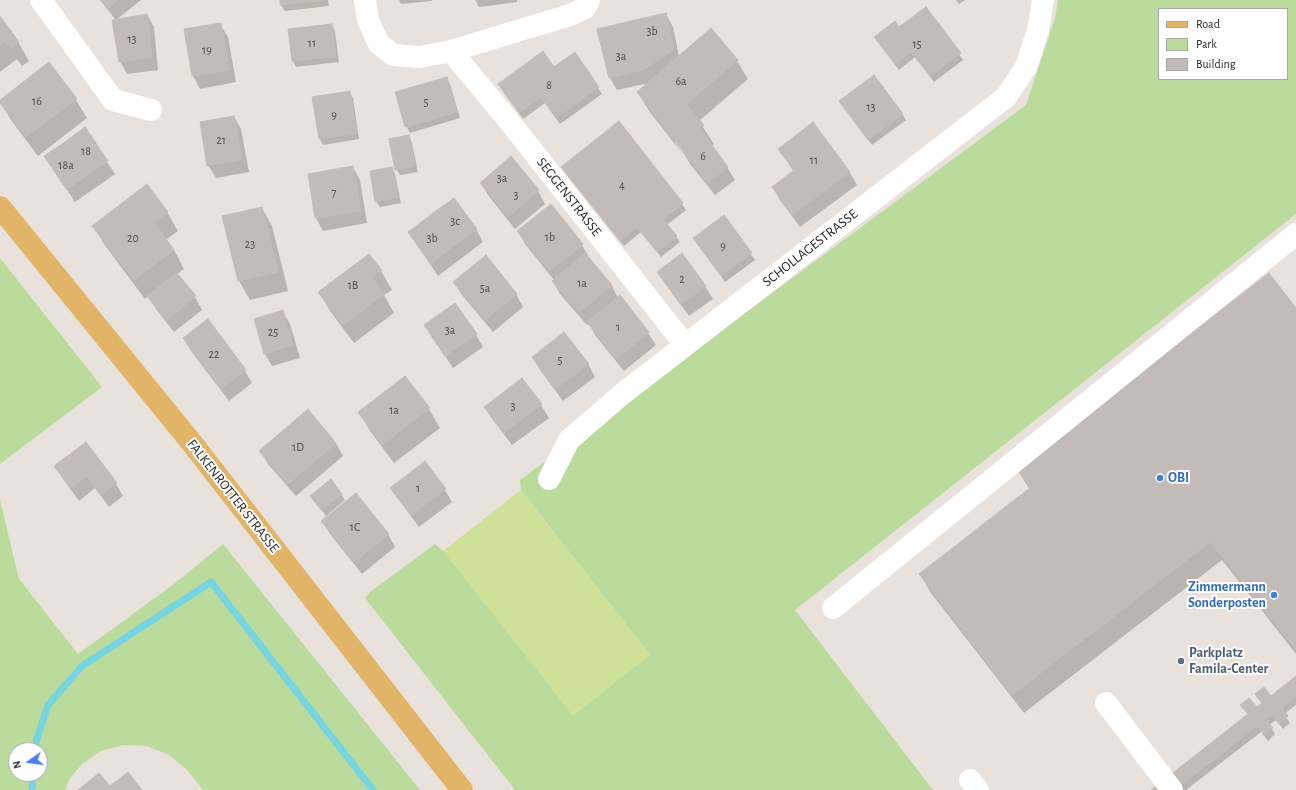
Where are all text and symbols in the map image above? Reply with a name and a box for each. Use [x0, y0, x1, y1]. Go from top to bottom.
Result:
legend [1158, 8, 1288, 80]
text: Road [1196, 18, 1220, 30]
house number: 3b [646, 24, 658, 38]
house number: 13 [127, 32, 137, 46]
house number: 11 [308, 36, 316, 50]
house number: 15 [912, 37, 922, 51]
text: Park [1196, 38, 1217, 50]
house number: 19 [202, 43, 212, 57]
house number: 3a [616, 49, 626, 63]
text: Building [1196, 58, 1236, 70]
house number: 6a [675, 74, 687, 88]
house number: 8 [546, 78, 552, 92]
house number: 16 [32, 94, 42, 108]
house number: 5 [423, 95, 429, 109]
house number: 13 [866, 100, 876, 114]
house number: 9 [331, 108, 337, 122]
house number: 21 [216, 133, 226, 147]
house number: 18 [81, 144, 91, 158]
house number: 6 [700, 149, 706, 163]
house number: 11 [810, 153, 818, 167]
street label: SEGGENSTRASSE [533, 154, 605, 240]
house number: 18a [58, 158, 74, 172]
house number: 3a [497, 171, 507, 185]
house number: 4 [619, 178, 625, 192]
house number: 7 [331, 185, 337, 199]
house number: 3 [514, 188, 518, 202]
street label: SCHOLLAGESTRASSE [759, 206, 861, 290]
house number: 3c [450, 214, 460, 228]
house number: 1b [545, 230, 555, 244]
house number: 20 [127, 231, 139, 245]
house number: 3b [426, 231, 438, 245]
house number: 23 [245, 237, 255, 251]
house number: 9 [720, 239, 726, 253]
house number: 2 [679, 272, 685, 286]
house number: 1a [577, 276, 587, 290]
house number: 1B [348, 278, 358, 292]
house number: 5a [480, 281, 490, 295]
house number: 1 [616, 320, 620, 334]
house number: 3a [445, 323, 455, 337]
house number: 25 [268, 325, 278, 339]
house number: 22 [209, 347, 219, 361]
house number: 5 [557, 353, 563, 367]
house number: 3 [511, 399, 515, 413]
house number: 1a [389, 403, 399, 417]
street label: FALKENROTTER STRASSE [184, 436, 282, 556]
house number: 1D [292, 440, 304, 454]
place label: OBI [1168, 470, 1189, 486]
marker: OBI [1155, 473, 1165, 483]
house number: 1 [416, 481, 420, 495]
house number: 1C [350, 520, 360, 534]
place label: Zimmermann Sonderposten [1188, 579, 1266, 612]
marker: Zimmermann Sonderposten [1269, 590, 1279, 600]
place label: Parkplatz Famila-Center [1189, 645, 1268, 678]
marker: Parkplatz Famila-Center [1176, 656, 1186, 666]
north arrow [8, 742, 48, 782]
text: N [11, 760, 23, 770]

